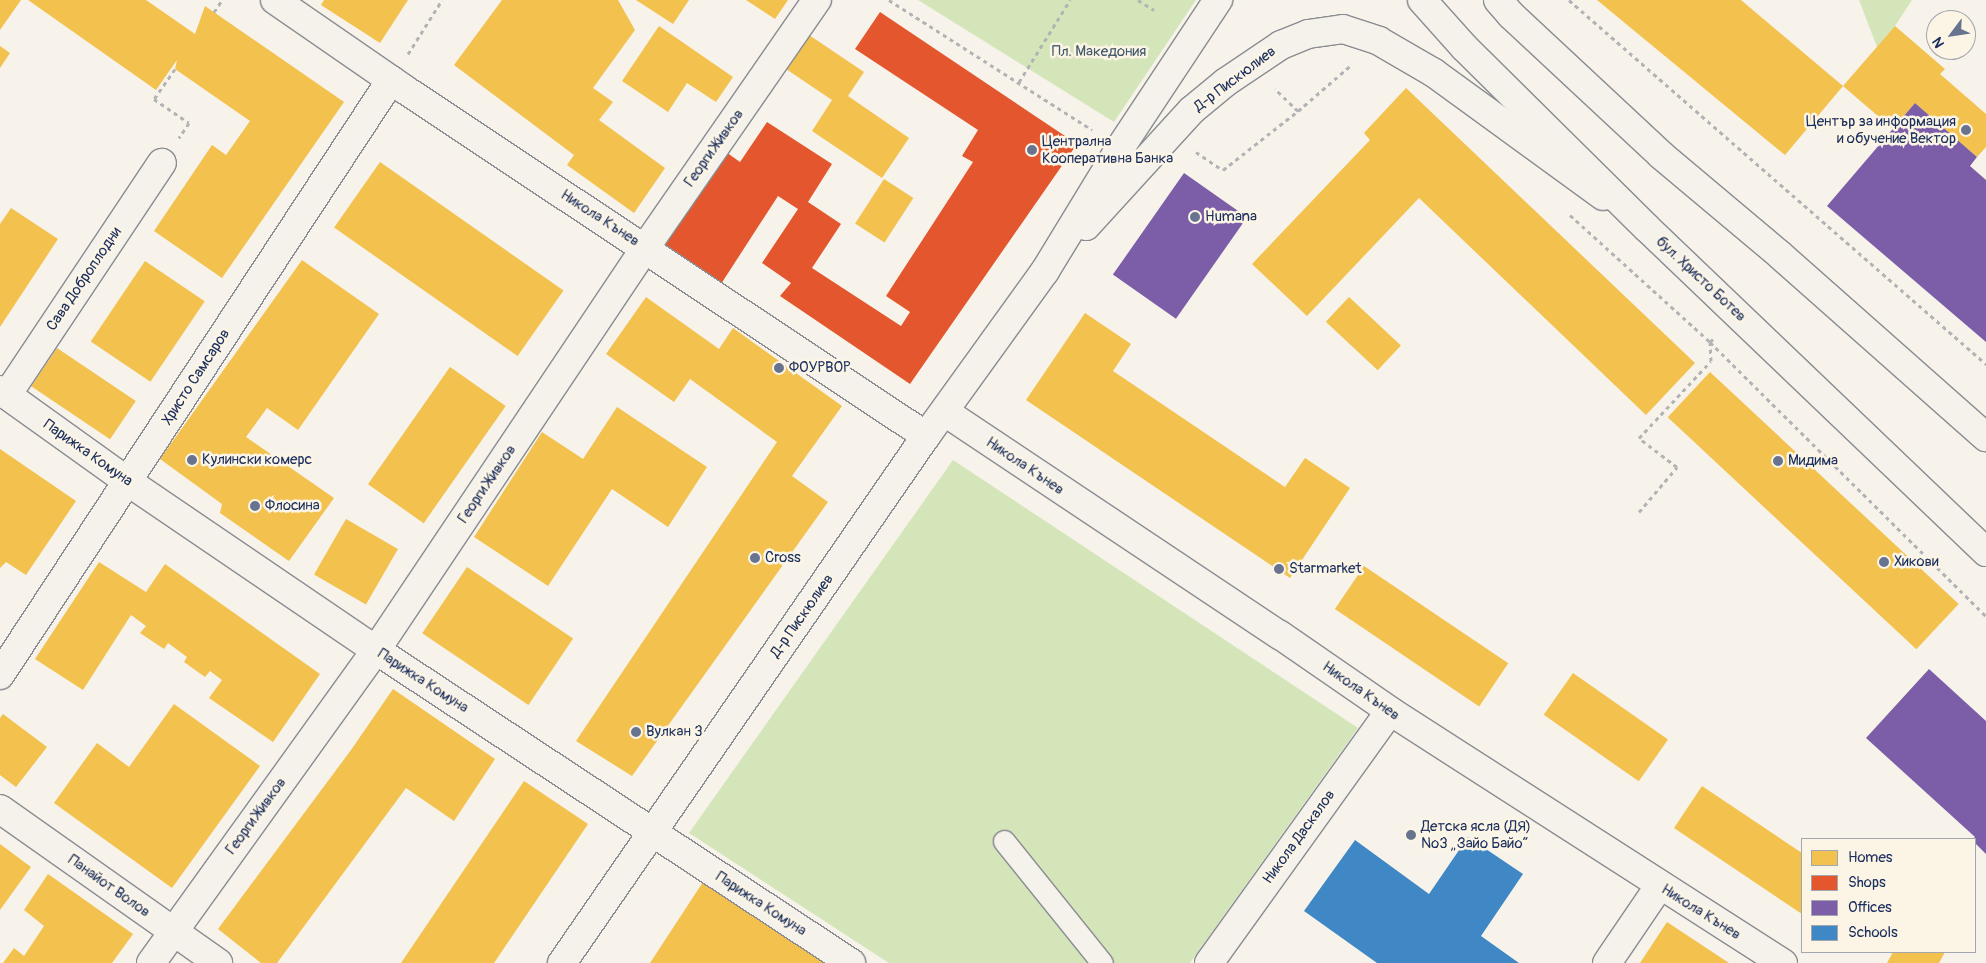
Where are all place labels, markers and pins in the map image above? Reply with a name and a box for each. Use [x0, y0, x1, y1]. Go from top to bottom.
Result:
place label: Център за информация и обучение Вектор [1806, 112, 1956, 147]
marker: Център за информация и обучение Вектор [1960, 124, 1972, 136]
place label: Централна Кооперативна Банка [1042, 132, 1173, 167]
marker: Централна Кооперативна Банка [1026, 144, 1038, 156]
place label: Humana [1205, 208, 1257, 226]
marker: Humana [1189, 211, 1201, 223]
place label: ФОУРВОР [789, 359, 850, 377]
marker: ФОУРВОР [773, 362, 785, 374]
place label: Кулински комерс [202, 451, 312, 469]
place label: Мидима [1788, 452, 1838, 470]
marker: Кулински комерс [186, 454, 198, 466]
marker: Мидима [1772, 455, 1784, 467]
place label: Флосина [265, 497, 320, 515]
marker: Флосина [249, 500, 261, 512]
place label: Cross [765, 549, 801, 567]
marker: Cross [749, 552, 761, 564]
place label: Хикови [1894, 553, 1939, 571]
marker: Хикови [1878, 556, 1890, 568]
place label: Starmarket [1289, 560, 1361, 578]
marker: Starmarket [1273, 563, 1285, 575]
place label: Вулкан 3 [646, 723, 703, 741]
marker: Вулкан 3 [630, 726, 642, 738]
place label: Детска ясла (ДЯ) №3 „Зайо Байо“ [1421, 817, 1531, 852]
marker: Детска ясла (ДЯ) №3 „Зайо Байо“ [1405, 829, 1417, 841]

